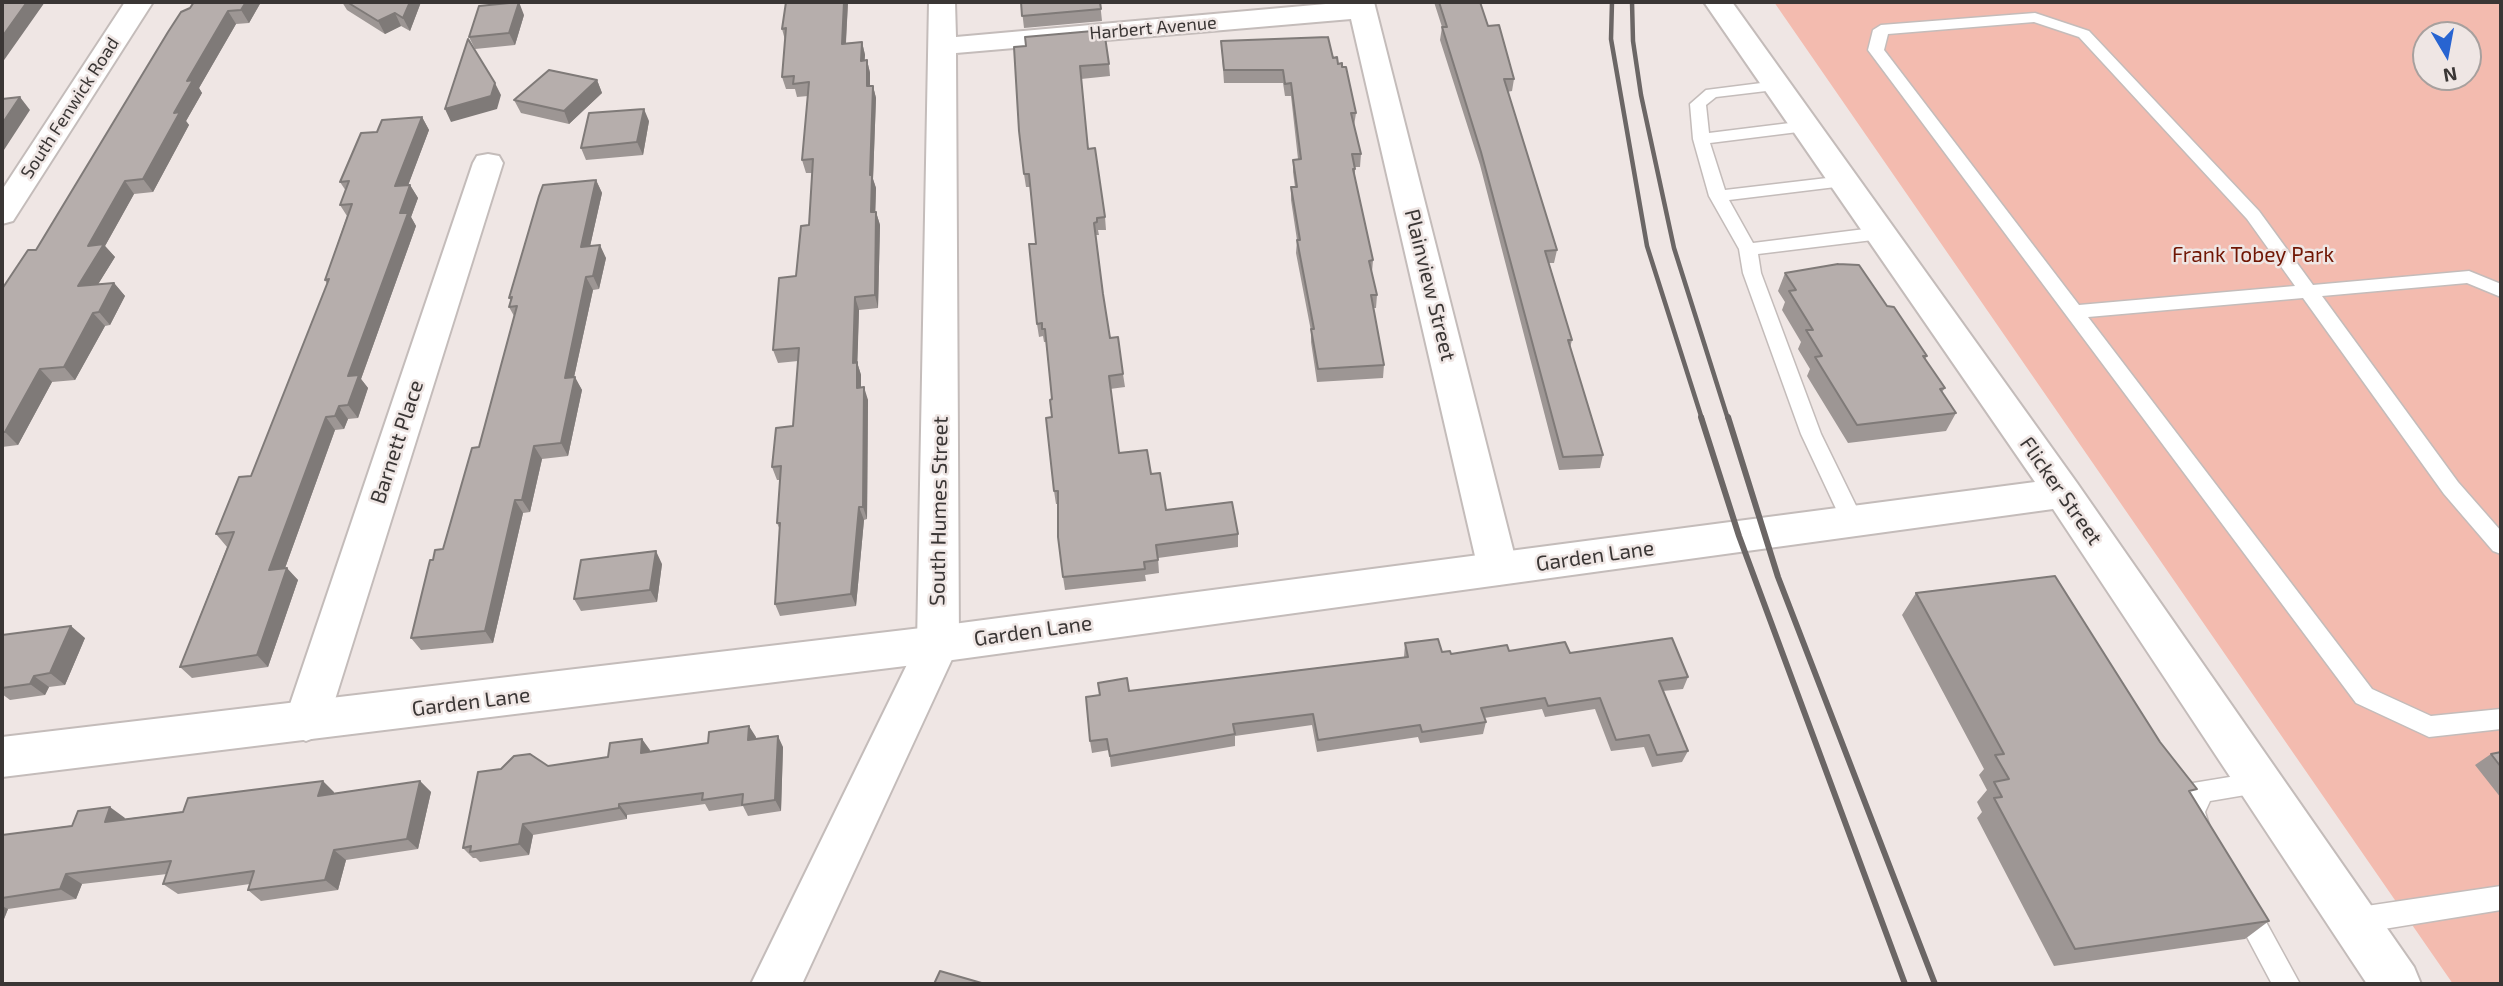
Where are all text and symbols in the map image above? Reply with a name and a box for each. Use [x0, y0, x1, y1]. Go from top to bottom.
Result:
street label: Harbert Avenue [1089, 12, 1217, 44]
north arrow [2412, 21, 2482, 91]
street label: South Fenwick Road [16, 33, 124, 183]
text: N [2442, 63, 2459, 88]
street label: Plainview Street [1399, 206, 1461, 364]
park label: Frank Tobey Park [2172, 242, 2334, 268]
street label: Barnett Place [365, 377, 429, 507]
street label: South Humes Street [925, 416, 953, 606]
street label: Flicker Street [2015, 432, 2107, 550]
street label: Garden Lane [1534, 535, 1656, 577]
street label: Garden Lane [972, 610, 1094, 652]
street label: Garden Lane [410, 682, 532, 722]

